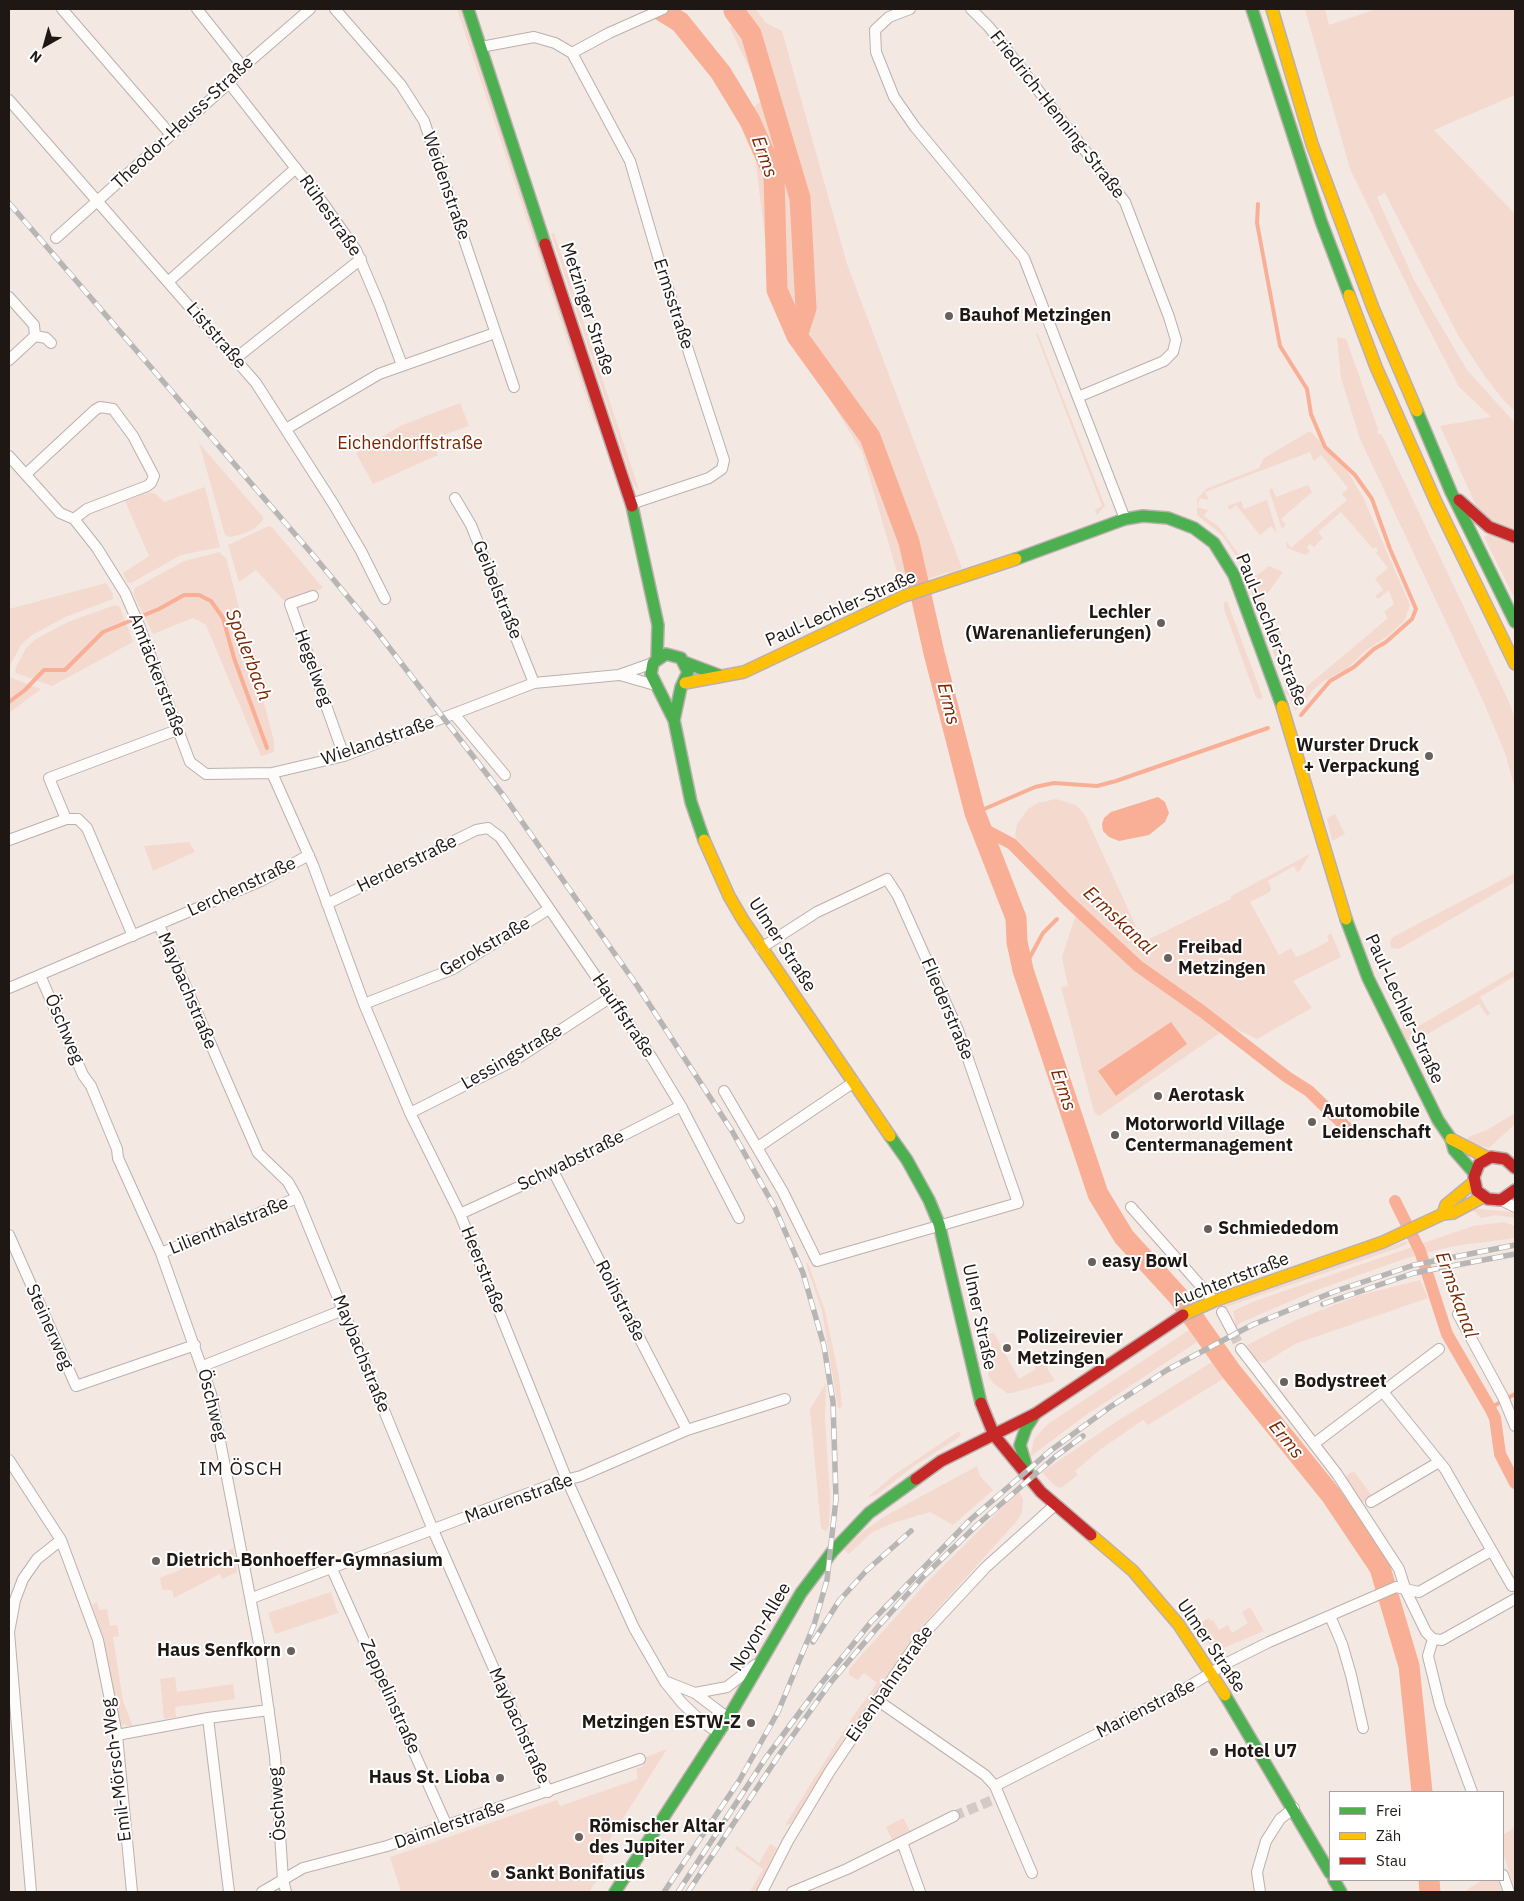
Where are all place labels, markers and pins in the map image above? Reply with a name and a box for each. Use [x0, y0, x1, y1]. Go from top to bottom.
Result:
place label: Bauhof Metzingen [959, 305, 1111, 327]
marker: Bauhof Metzingen [943, 310, 955, 322]
place label: Lechler (Warenanlieferungen) [966, 602, 1151, 644]
marker: Lechler (Warenanlieferungen) [1155, 617, 1167, 629]
place label: Wurster Druck + Verpackung [1296, 735, 1419, 778]
marker: Wurster Druck + Verpackung [1423, 750, 1435, 762]
place label: Freibad Metzingen [1178, 937, 1266, 980]
marker: Freibad Metzingen [1162, 952, 1174, 964]
place label: Aerotask [1168, 1085, 1244, 1107]
marker: Aerotask [1152, 1090, 1164, 1102]
place label: Automobile Leidenschaft [1322, 1101, 1431, 1144]
place label: Motorworld Village Centermanagement [1125, 1114, 1293, 1156]
marker: Automobile Leidenschaft [1306, 1116, 1318, 1128]
marker: Motorworld Village Centermanagement [1109, 1129, 1121, 1141]
place label: Schmiededom [1218, 1218, 1339, 1240]
marker: Schmiededom [1202, 1223, 1214, 1235]
place label: easy Bowl [1102, 1251, 1188, 1273]
marker: easy Bowl [1086, 1256, 1098, 1268]
place label: Polizeirevier Metzingen [1017, 1327, 1123, 1370]
marker: Polizeirevier Metzingen [1001, 1342, 1013, 1354]
place label: Bodystreet [1294, 1371, 1387, 1393]
marker: Bodystreet [1278, 1376, 1290, 1388]
place label: Dietrich-Bonhoeffer-Gymnasium [166, 1550, 443, 1572]
marker: Dietrich-Bonhoeffer-Gymnasium [150, 1555, 162, 1567]
place label: Haus Senfkorn [157, 1640, 281, 1662]
marker: Haus Senfkorn [285, 1645, 297, 1657]
place label: Metzingen ESTW-Z [582, 1712, 741, 1734]
marker: Metzingen ESTW-Z [745, 1717, 757, 1729]
place label: Hotel U7 [1224, 1741, 1297, 1763]
marker: Hotel U7 [1208, 1746, 1220, 1758]
place label: Haus St. Lioba [369, 1767, 490, 1789]
marker: Haus St. Lioba [494, 1772, 506, 1784]
place label: Römischer Altar des Jupiter [589, 1816, 725, 1858]
marker: Römischer Altar des Jupiter [573, 1831, 585, 1843]
place label: Sankt Bonifatius [505, 1863, 645, 1885]
marker: Sankt Bonifatius [489, 1868, 501, 1880]

